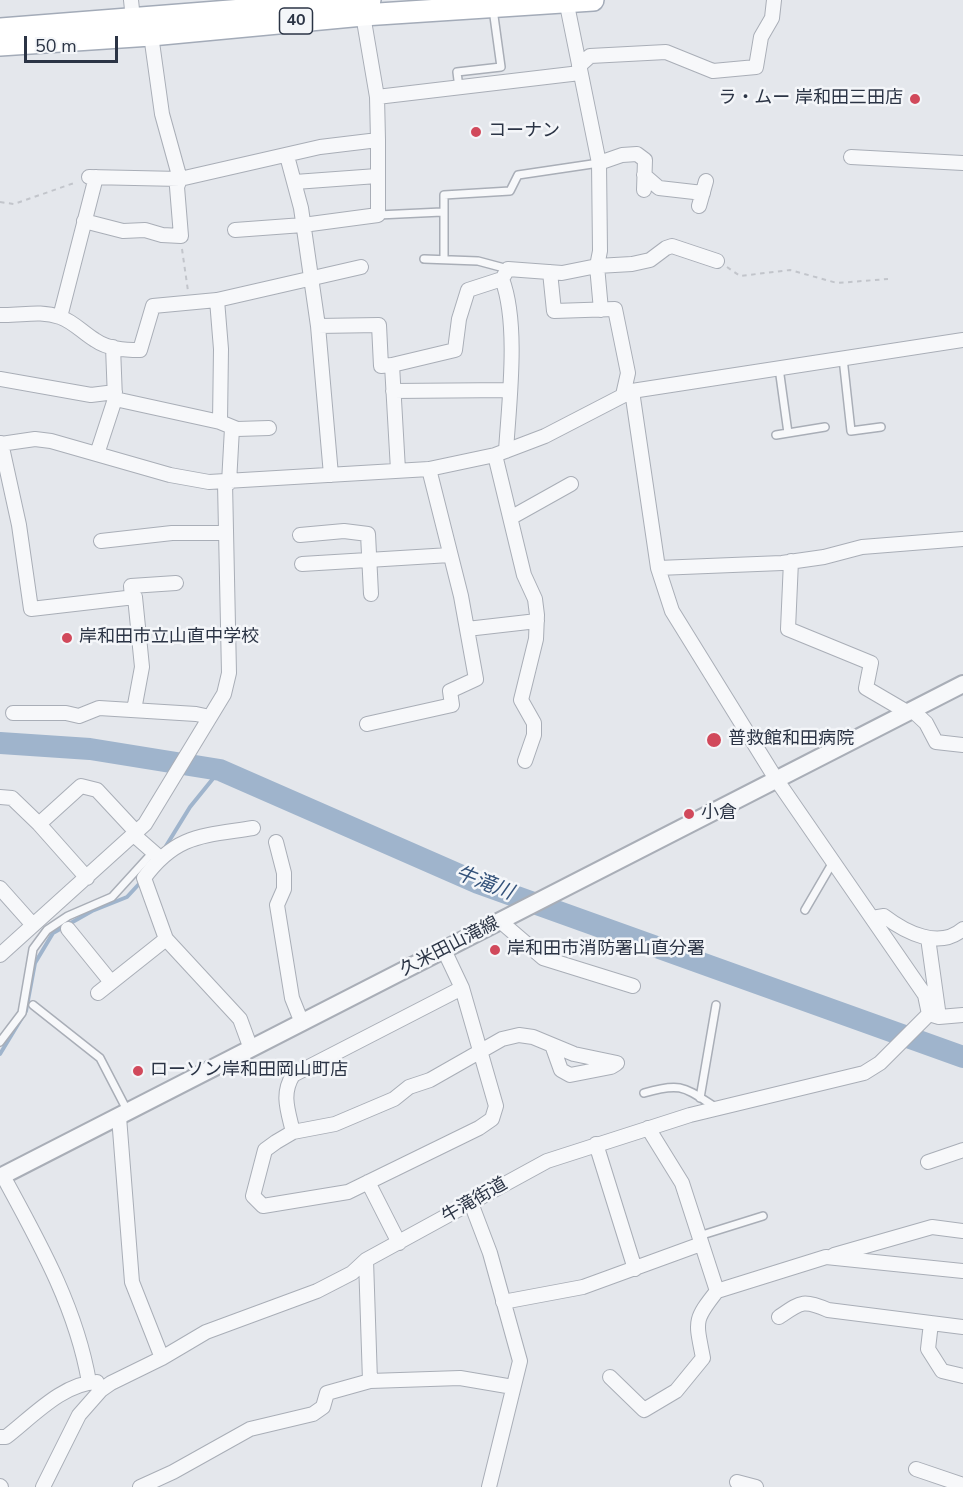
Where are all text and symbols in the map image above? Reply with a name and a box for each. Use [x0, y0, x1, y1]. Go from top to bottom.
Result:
road number: 40 [280, 8, 312, 34]
scale bar [27, 24, 122, 62]
text: 50 m [35, 34, 77, 58]
place label: ラ・ムー 岸和田三田店 [718, 88, 903, 110]
marker: ラ・ムー 岸和田三田店 [908, 92, 922, 106]
place label: コーナン [488, 121, 560, 143]
marker: コーナン [469, 125, 483, 139]
place label: 岸和田市立山直中学校 [79, 627, 259, 649]
marker: 岸和田市立山直中学校 [60, 631, 74, 645]
place label: 普救館和田病院 [728, 729, 854, 751]
marker: 普救館和田病院 [705, 731, 723, 749]
place label: 小倉 [701, 803, 737, 825]
marker: 小倉 [682, 807, 696, 821]
water label: 牛滝川 [452, 862, 516, 906]
street label: 久米田山滝線 [397, 913, 503, 981]
place label: 岸和田市消防署山直分署 [507, 939, 705, 961]
marker: 岸和田市消防署山直分署 [488, 943, 502, 957]
place label: ローソン岸和田岡山町店 [150, 1060, 348, 1082]
marker: ローソン岸和田岡山町店 [131, 1064, 145, 1078]
street label: 牛滝街道 [438, 1174, 512, 1228]

